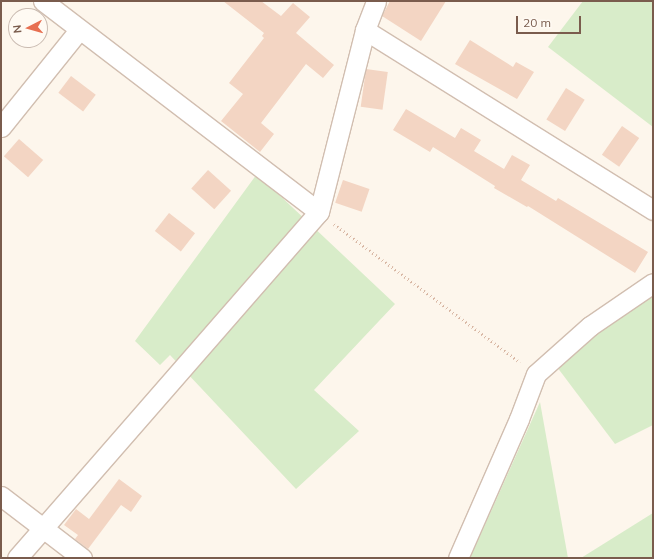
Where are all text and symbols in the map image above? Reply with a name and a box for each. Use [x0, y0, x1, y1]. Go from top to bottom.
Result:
north arrow [8, 8, 48, 48]
scale bar [518, 8, 583, 34]
text: 20 m [523, 15, 551, 30]
text: N [10, 24, 24, 34]

